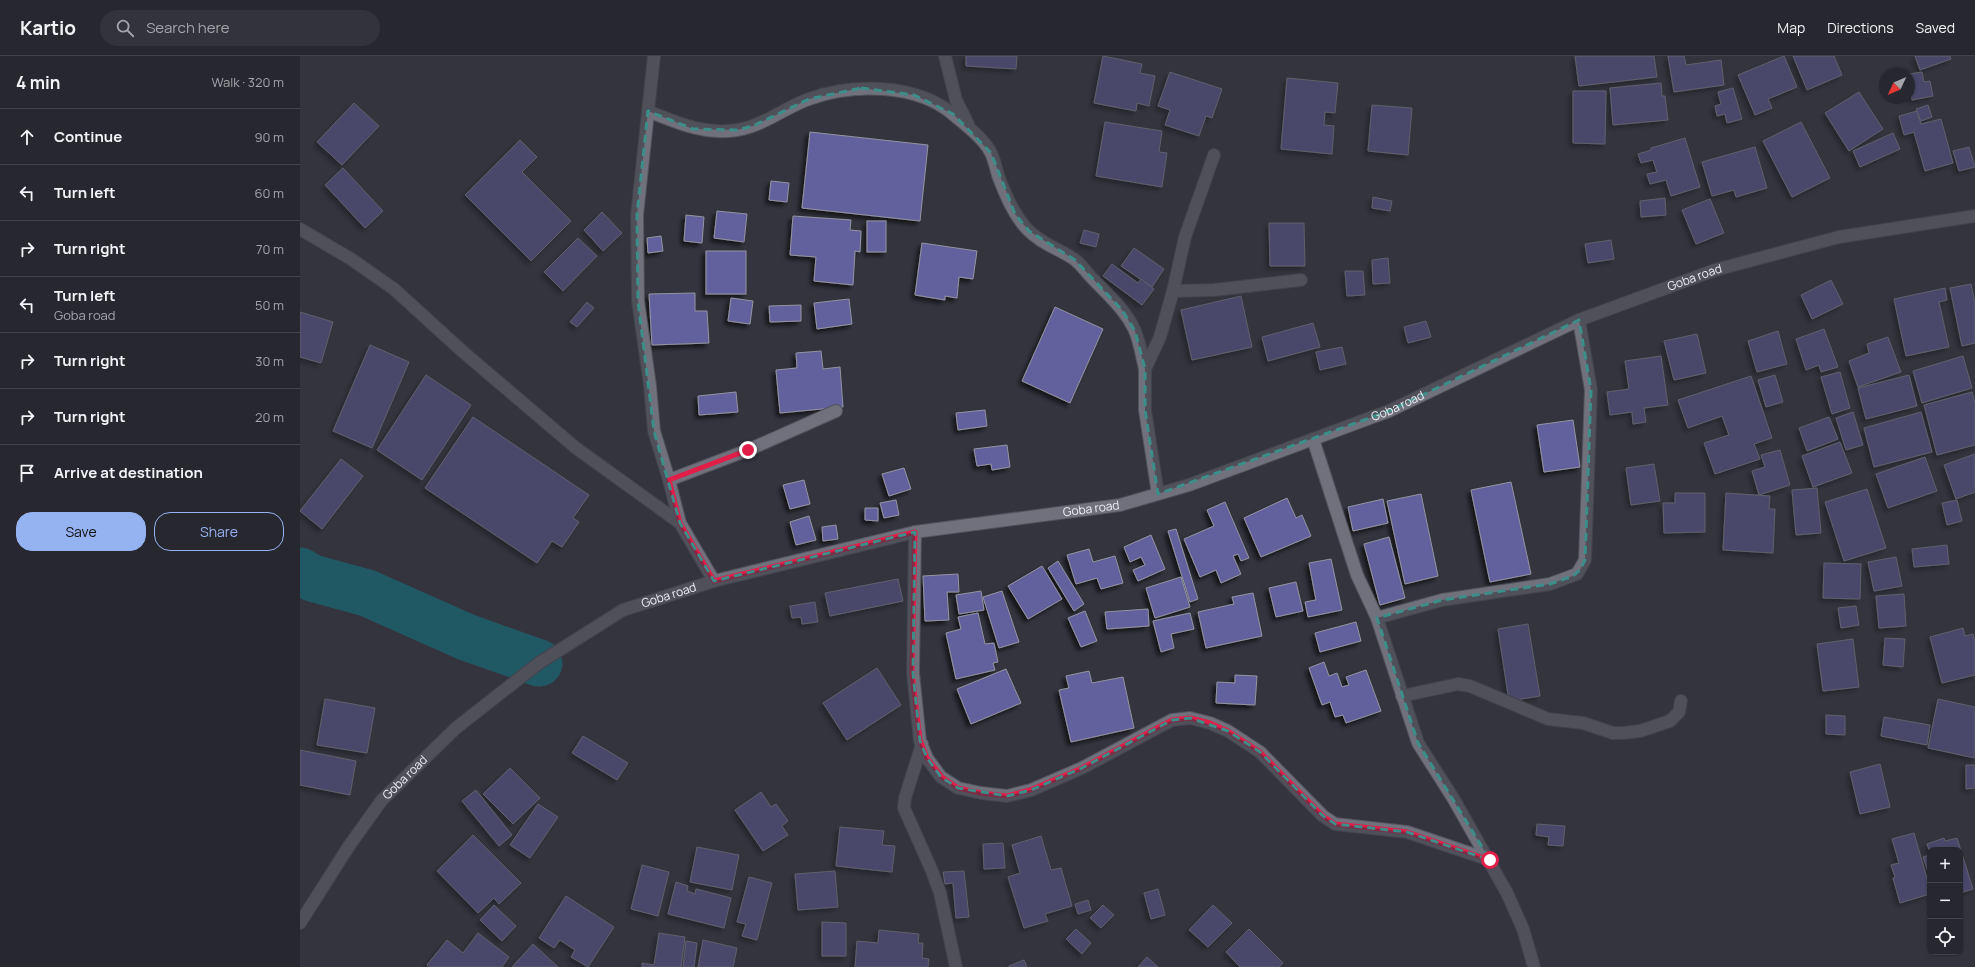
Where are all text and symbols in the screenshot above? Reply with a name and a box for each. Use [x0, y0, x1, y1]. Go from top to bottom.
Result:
search box [100, 10, 380, 46]
text: Kartio [20, 15, 76, 41]
icon: search [114, 17, 136, 39]
text: Search here [146, 17, 230, 38]
text: Map [1777, 18, 1805, 37]
text: Directions [1827, 18, 1894, 37]
text: Saved [1916, 18, 1955, 37]
north arrow [1879, 68, 1915, 104]
text: 4 min [16, 71, 60, 94]
text: Walk · 320 m [211, 73, 284, 91]
icon: ahead [16, 126, 38, 148]
text: Continue [54, 126, 122, 147]
text: 90 m [254, 128, 284, 146]
icon: left [16, 182, 38, 204]
text: Turn left [54, 182, 116, 203]
text: 60 m [254, 184, 284, 202]
icon: right [16, 238, 38, 260]
text: Turn right [54, 238, 125, 259]
text: 70 m [256, 240, 284, 258]
street label: Goba road [1665, 260, 1724, 295]
text: Turn left [54, 285, 116, 306]
icon: left [16, 294, 38, 316]
text: 50 m [255, 296, 284, 314]
text: Goba road [54, 306, 116, 324]
icon: right [16, 350, 38, 372]
text: Turn right [54, 350, 125, 371]
text: 30 m [255, 352, 284, 370]
street label: Goba road [1368, 386, 1427, 425]
icon: right [16, 406, 38, 428]
text: Turn right [54, 406, 125, 427]
text: 20 m [255, 408, 284, 426]
route end [739, 441, 757, 459]
icon: arrive [16, 462, 38, 484]
text: Arrive at destination [54, 462, 203, 483]
street label: Goba road [1062, 496, 1120, 520]
button: Save [16, 512, 146, 551]
button: Share [154, 512, 284, 551]
street label: Goba road [639, 578, 698, 612]
street label: Goba road [378, 751, 431, 803]
map controls [1927, 847, 1963, 955]
button: + [1927, 847, 1963, 883]
route start [1481, 851, 1499, 869]
button: − [1927, 883, 1963, 919]
button: locate [1927, 919, 1963, 955]

